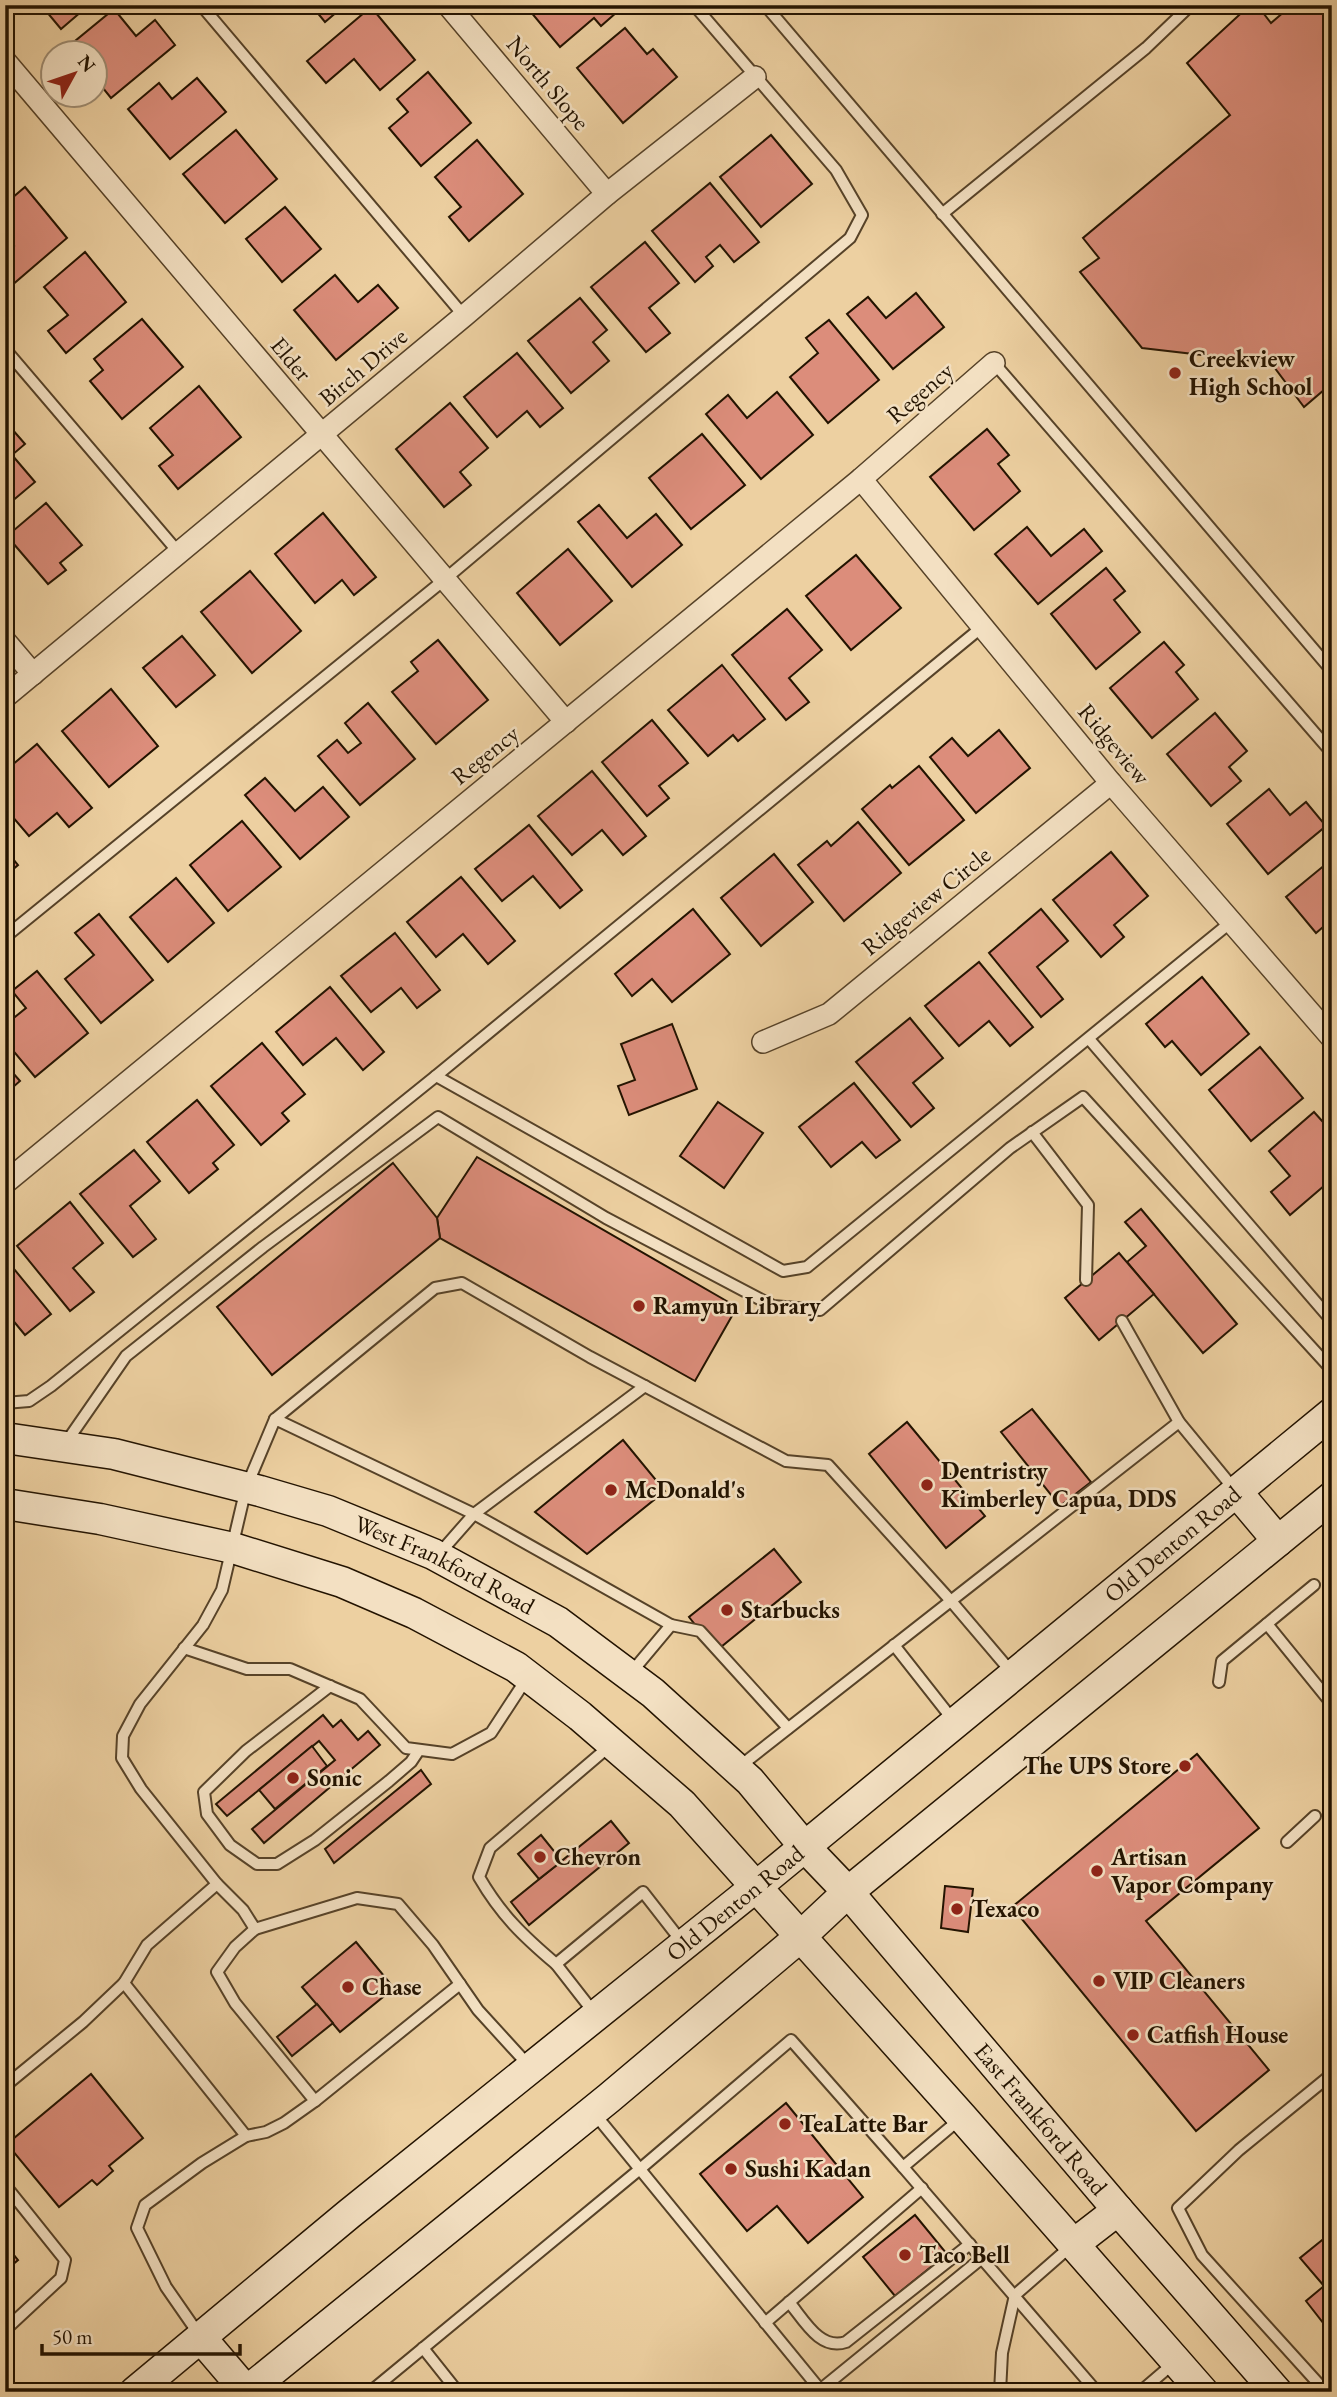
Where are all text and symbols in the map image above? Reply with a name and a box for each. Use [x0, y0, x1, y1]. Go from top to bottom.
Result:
street label: North Slope [500, 29, 597, 136]
north arrow [38, 38, 108, 108]
text: N [72, 49, 102, 78]
street label: Birch Drive [312, 321, 413, 413]
street label: Elder [264, 330, 319, 387]
place label: Creekview High School [1189, 343, 1312, 403]
street label: Regency [880, 355, 960, 430]
marker: Creekview High School [1167, 365, 1183, 381]
street label: Ridgeview [1071, 697, 1158, 791]
street label: Regency [444, 717, 525, 791]
street label: Ridgeview Circle [855, 839, 997, 962]
place label: Ramyun Library [653, 1290, 821, 1322]
marker: Ramyun Library [631, 1298, 647, 1314]
place label: Dentristry Kimberley Capua, DDS [941, 1455, 1177, 1515]
place label: McDonald's [625, 1474, 745, 1505]
marker: Dentristry Kimberley Capua, DDS [919, 1477, 935, 1493]
street label: Old Denton Road [1097, 1478, 1248, 1609]
marker: McDonald's [603, 1482, 619, 1498]
street label: West Frankford Road [350, 1507, 541, 1622]
place label: Starbucks [741, 1594, 840, 1625]
marker: Starbucks [719, 1602, 735, 1618]
place label: The UPS Store [1023, 1750, 1171, 1781]
marker: The UPS Store [1177, 1758, 1193, 1774]
place label: Sonic [307, 1762, 362, 1793]
marker: Sonic [285, 1770, 301, 1786]
street label: Old Denton Road [660, 1837, 811, 1968]
place label: Chevron [554, 1841, 641, 1872]
place label: Artisan Vapor Company [1110, 1841, 1274, 1901]
marker: Chevron [532, 1849, 548, 1865]
marker: Artisan Vapor Company [1089, 1863, 1105, 1879]
place label: Texaco [971, 1893, 1039, 1924]
marker: Texaco [949, 1901, 965, 1917]
place label: VIP Cleaners [1113, 1965, 1245, 1996]
place label: Chase [362, 1971, 422, 2002]
marker: VIP Cleaners [1091, 1973, 1107, 1989]
marker: Chase [340, 1979, 356, 1995]
place label: Catfish House [1147, 2019, 1288, 2050]
marker: Catfish House [1125, 2027, 1141, 2043]
street label: East Frankford Road [968, 2036, 1115, 2202]
place label: TeaLatte Bar [799, 2108, 928, 2139]
marker: TeaLatte Bar [777, 2116, 793, 2132]
place label: Sushi Kadan [745, 2153, 872, 2184]
marker: Sushi Kadan [723, 2161, 739, 2177]
place label: Taco Bell [919, 2239, 1010, 2270]
marker: Taco Bell [897, 2247, 913, 2263]
scale bar [42, 2313, 240, 2357]
text: 50 m [52, 2323, 93, 2350]

